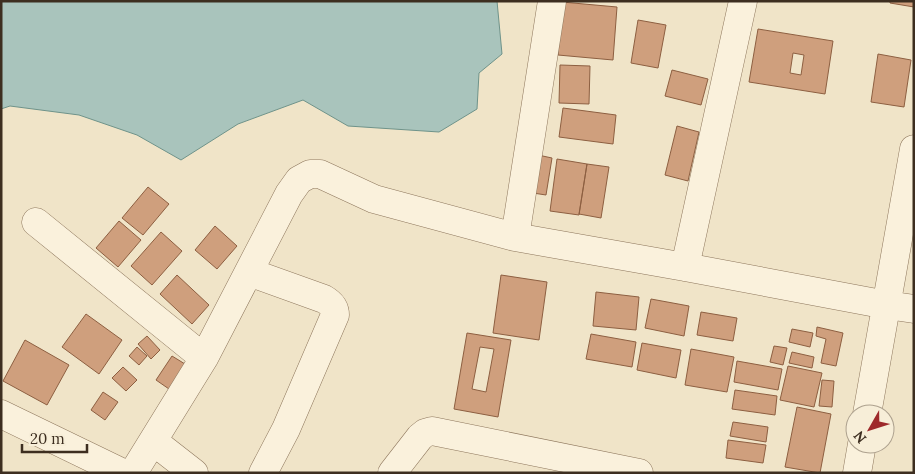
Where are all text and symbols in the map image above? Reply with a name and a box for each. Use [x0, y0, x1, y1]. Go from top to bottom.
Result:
north arrow [845, 404, 895, 454]
scale bar [22, 422, 88, 454]
text: N [849, 427, 870, 447]
text: 20 m [30, 429, 65, 448]

